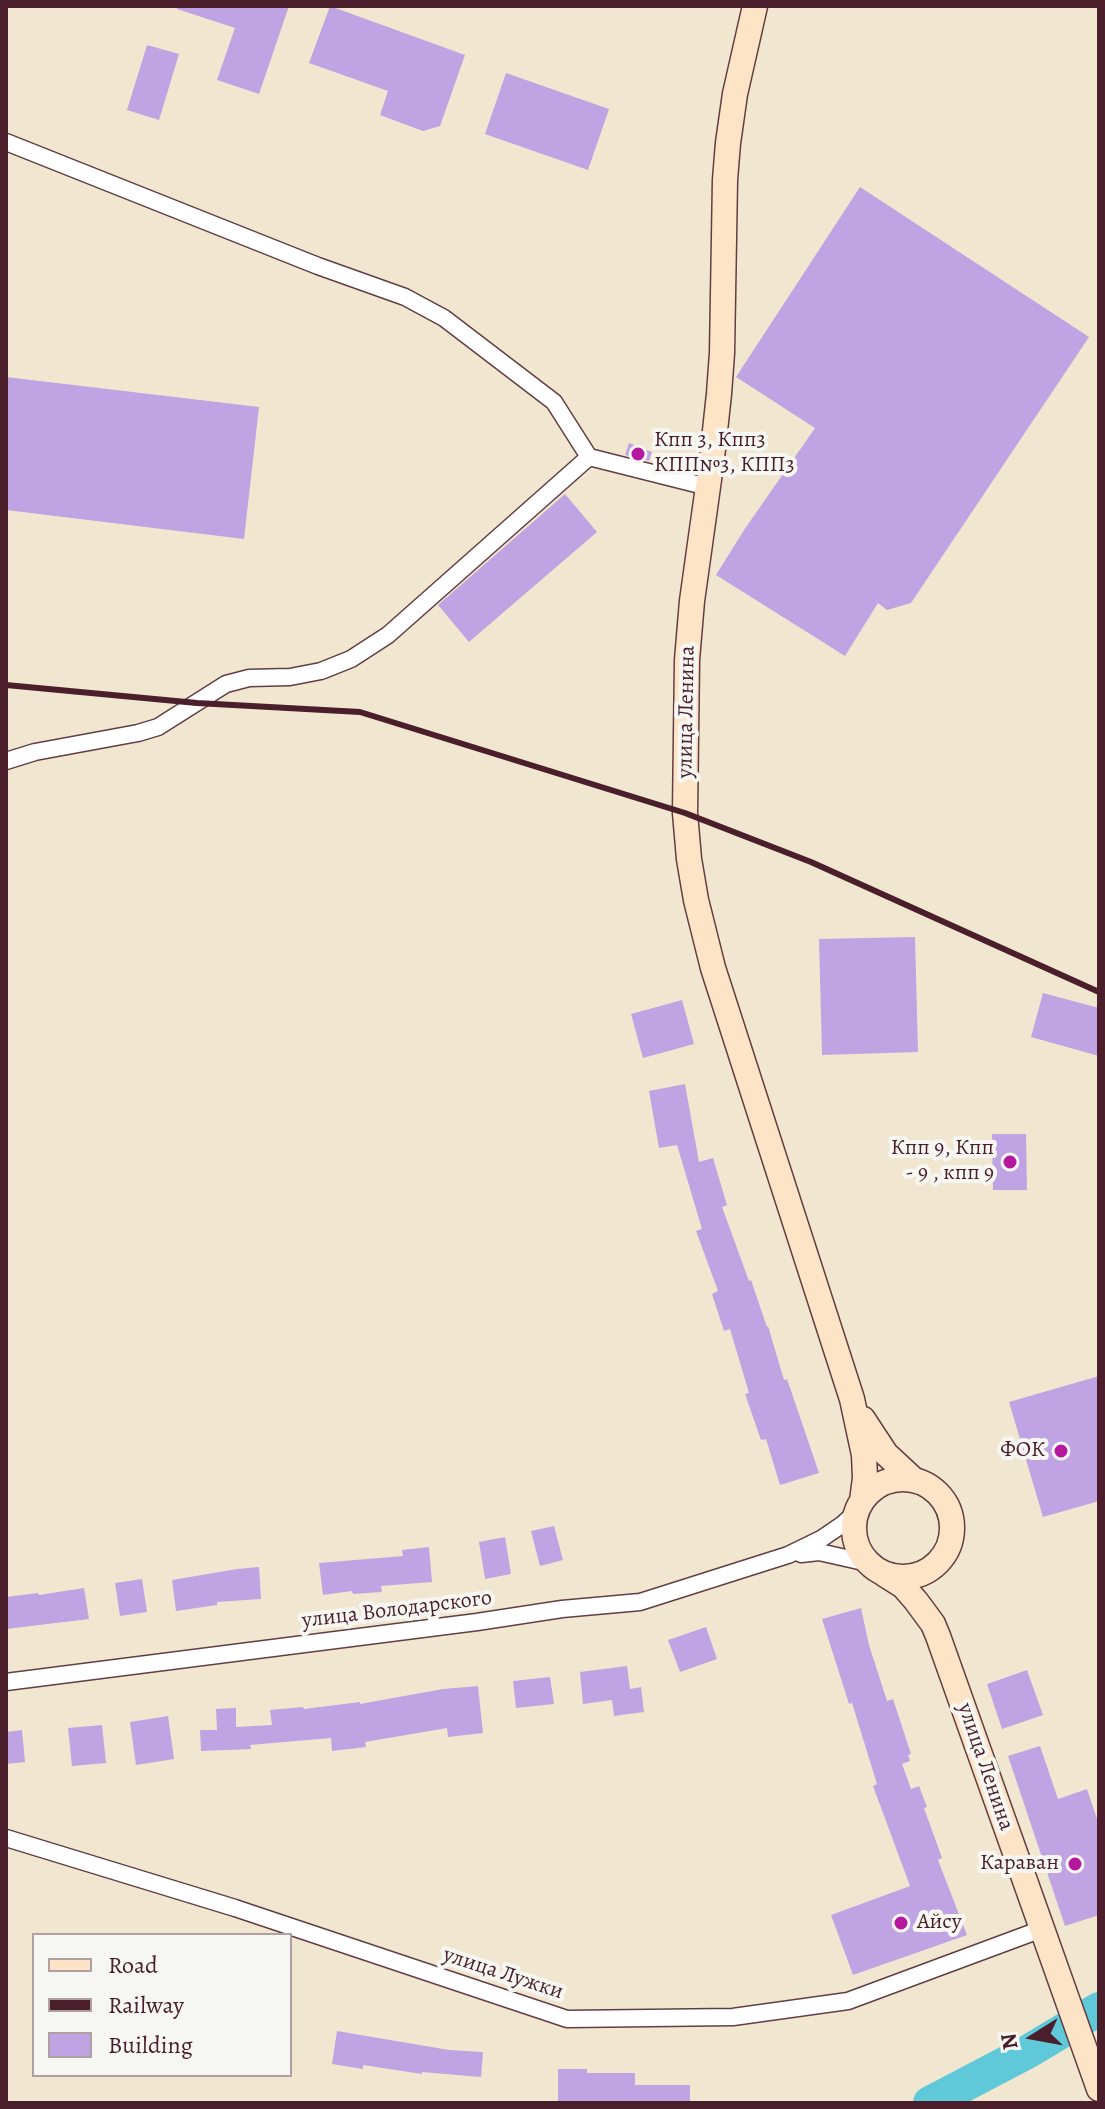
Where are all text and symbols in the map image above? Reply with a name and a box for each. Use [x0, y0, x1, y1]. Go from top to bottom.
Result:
place label: Кпп 3, Кпп3 КПП№3, КПП3 [654, 428, 795, 480]
marker: Кпп 3, Кпп3 КПП№3, КПП3 [629, 445, 647, 463]
street label: улица Ленина [673, 645, 701, 779]
place label: Кпп 9, Кпп - 9 , кпп 9 [891, 1136, 994, 1188]
marker: Кпп 9, Кпп - 9 , кпп 9 [1001, 1153, 1019, 1171]
place label: ФОК [1000, 1438, 1045, 1464]
marker: ФОК [1052, 1442, 1070, 1460]
street label: улица Володарского [301, 1585, 493, 1635]
street label: улица Ленина [951, 1700, 1019, 1834]
place label: Караван [980, 1851, 1059, 1877]
marker: Караван [1066, 1855, 1084, 1873]
place label: Айсу [917, 1910, 962, 1936]
marker: Айсу [892, 1914, 910, 1932]
legend [32, 1933, 292, 2077]
street label: улица Лужки [439, 1942, 567, 2006]
text: Road [108, 1949, 158, 1981]
text: Railway [108, 1989, 184, 2021]
north arrow [993, 1997, 1073, 2077]
text: Building [108, 2029, 193, 2061]
text: N [993, 2031, 1026, 2052]

